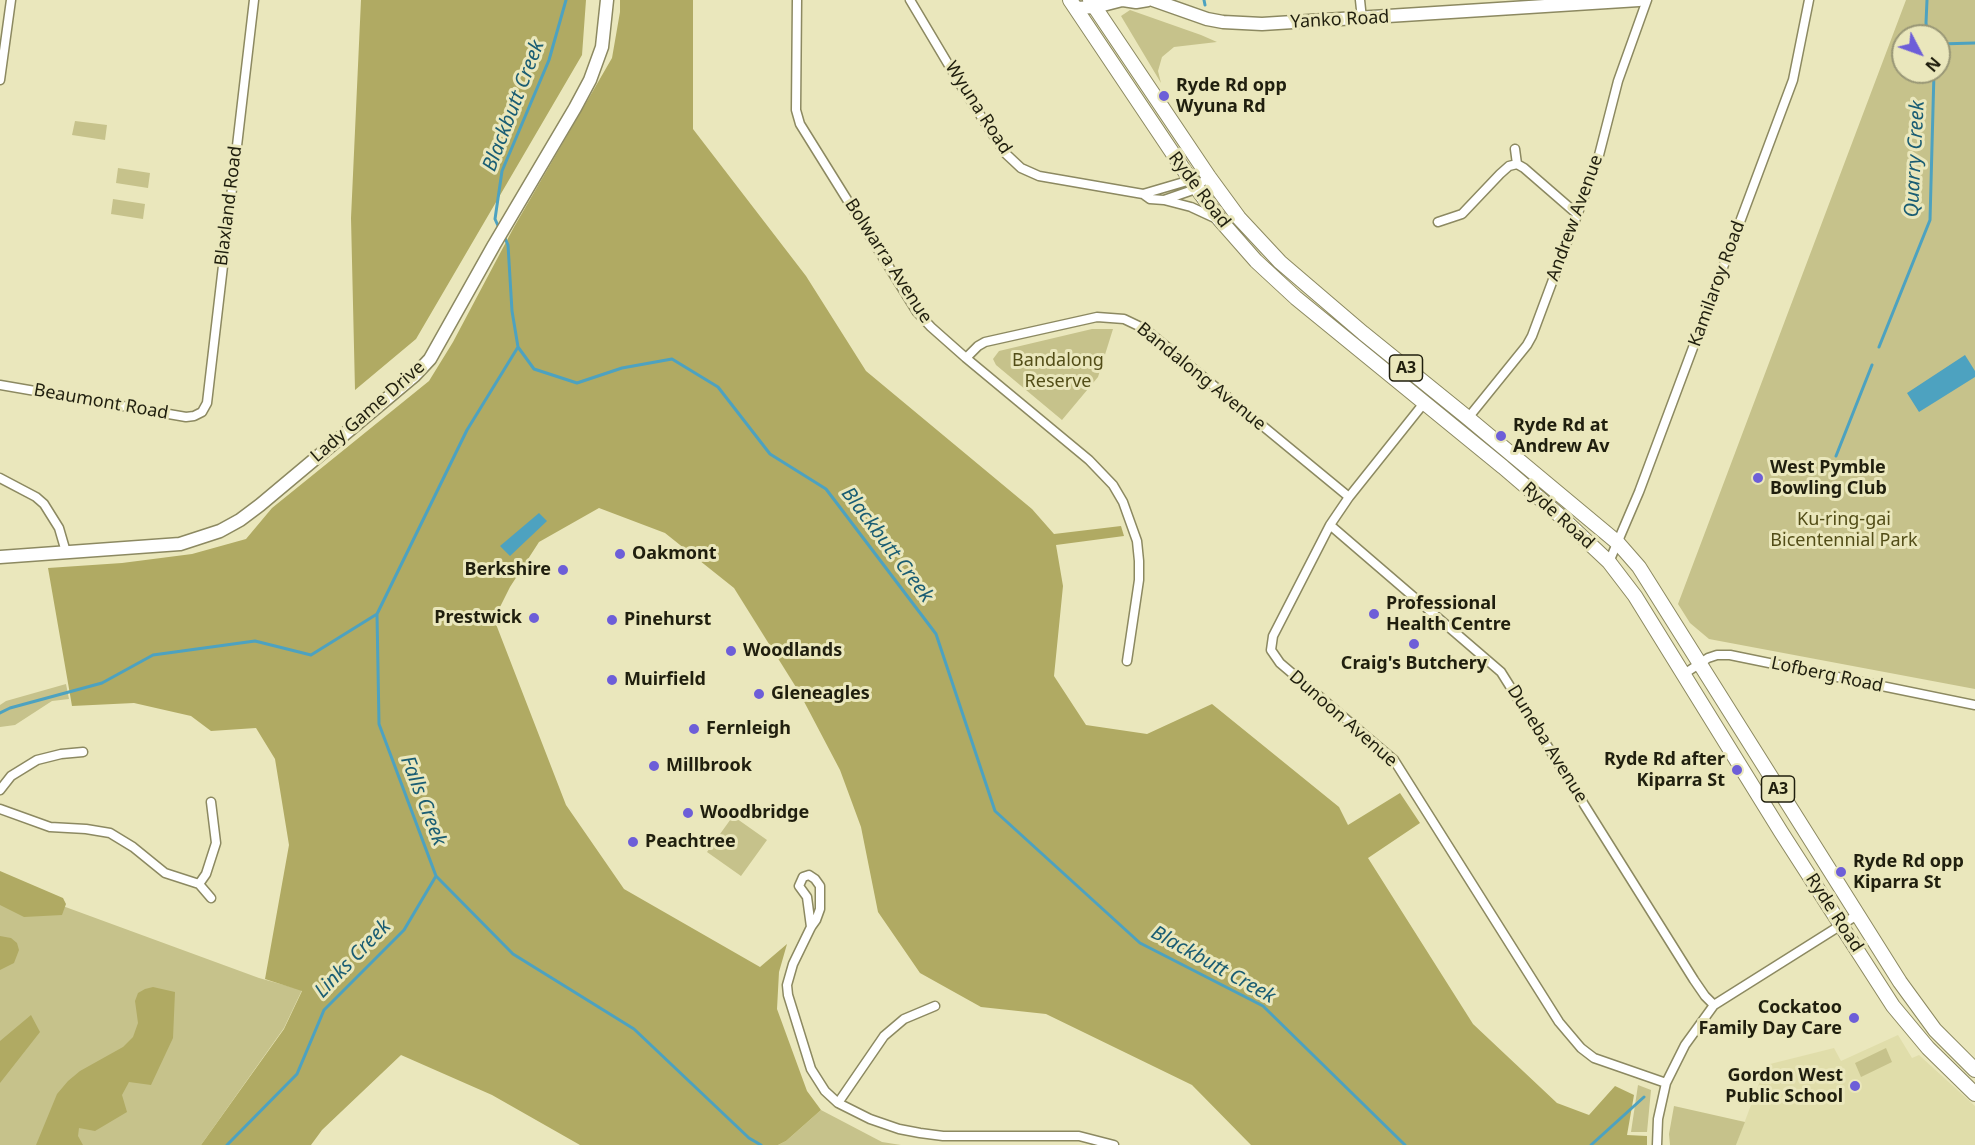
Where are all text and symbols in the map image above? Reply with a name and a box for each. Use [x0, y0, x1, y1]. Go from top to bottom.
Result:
street label: Yanko Road [1290, 7, 1390, 33]
north arrow [1891, 24, 1951, 84]
water label: Blackbutt Creek [478, 37, 550, 175]
text: N [1921, 52, 1946, 77]
street label: Wyuna Road [940, 58, 1016, 158]
place label: Ryde Rd opp Wyuna Rd [1176, 75, 1287, 118]
marker: Ryde Rd opp Wyuna Rd [1157, 89, 1171, 103]
water label: Quarry Creek [1900, 100, 1930, 218]
street label: Blaxland Road [211, 145, 247, 267]
street label: Ryde Road [1163, 148, 1235, 232]
street label: Andrew Avenue [1542, 152, 1608, 284]
street label: Bolwarra Avenue [840, 195, 936, 327]
street label: Kamilaroy Road [1684, 218, 1750, 350]
street label: Bandalong Avenue [1132, 318, 1270, 436]
park label: Bandalong Reserve [1012, 350, 1104, 392]
road number: A3 [1390, 355, 1422, 381]
street label: Lady Game Drive [307, 357, 429, 467]
street label: Beaumont Road [32, 380, 170, 424]
place label: Ryde Rd at Andrew Av [1513, 415, 1609, 458]
marker: Ryde Rd at Andrew Av [1494, 429, 1508, 443]
place label: West Pymble Bowling Club [1770, 457, 1887, 500]
marker: West Pymble Bowling Club [1751, 471, 1765, 485]
street label: Ryde Road [1518, 478, 1598, 554]
water label: Blackbutt Creek [836, 483, 938, 607]
park label: Ku-ring-gai Bicentennial Park [1770, 509, 1918, 552]
place label: Oakmont [632, 543, 716, 565]
marker: Oakmont [613, 547, 627, 561]
place label: Berkshire [465, 559, 551, 581]
marker: Berkshire [556, 563, 570, 577]
place label: Professional Health Centre [1386, 593, 1511, 636]
place label: Prestwick [434, 607, 522, 629]
marker: Professional Health Centre [1367, 607, 1381, 621]
place label: Pinehurst [624, 609, 711, 631]
marker: Prestwick [527, 611, 541, 625]
marker: Pinehurst [605, 613, 619, 627]
marker: Craig's Butchery [1407, 637, 1421, 651]
place label: Woodlands [743, 640, 842, 662]
marker: Woodlands [724, 644, 738, 658]
place label: Craig's Butchery [1341, 653, 1487, 675]
street label: Lofberg Road [1769, 653, 1885, 697]
street label: Dunoon Avenue [1285, 666, 1401, 772]
place label: Muirfield [624, 669, 706, 691]
marker: Muirfield [605, 673, 619, 687]
street label: Duneba Avenue [1502, 681, 1592, 807]
place label: Gleneagles [771, 683, 870, 705]
marker: Gleneagles [752, 687, 766, 701]
place label: Fernleigh [706, 718, 791, 740]
marker: Fernleigh [687, 722, 701, 736]
place label: Ryde Rd after Kiparra St [1604, 749, 1725, 792]
water label: Falls Creek [395, 753, 451, 849]
place label: Millbrook [666, 755, 752, 777]
marker: Millbrook [647, 759, 661, 773]
marker: Ryde Rd after Kiparra St [1730, 763, 1744, 777]
road number: A3 [1762, 776, 1794, 802]
place label: Woodbridge [700, 802, 809, 824]
marker: Woodbridge [681, 806, 695, 820]
place label: Peachtree [645, 831, 736, 853]
marker: Peachtree [626, 835, 640, 849]
place label: Ryde Rd opp Kiparra St [1853, 851, 1964, 894]
marker: Ryde Rd opp Kiparra St [1834, 865, 1848, 879]
street label: Ryde Road [1801, 870, 1867, 956]
water label: Links Creek [310, 915, 396, 1003]
water label: Blackbutt Creek [1147, 921, 1279, 1009]
place label: Cockatoo Family Day Care [1698, 997, 1842, 1040]
marker: Cockatoo Family Day Care [1847, 1011, 1861, 1025]
place label: Gordon West Public School [1725, 1065, 1843, 1108]
marker: Gordon West Public School [1848, 1079, 1862, 1093]

